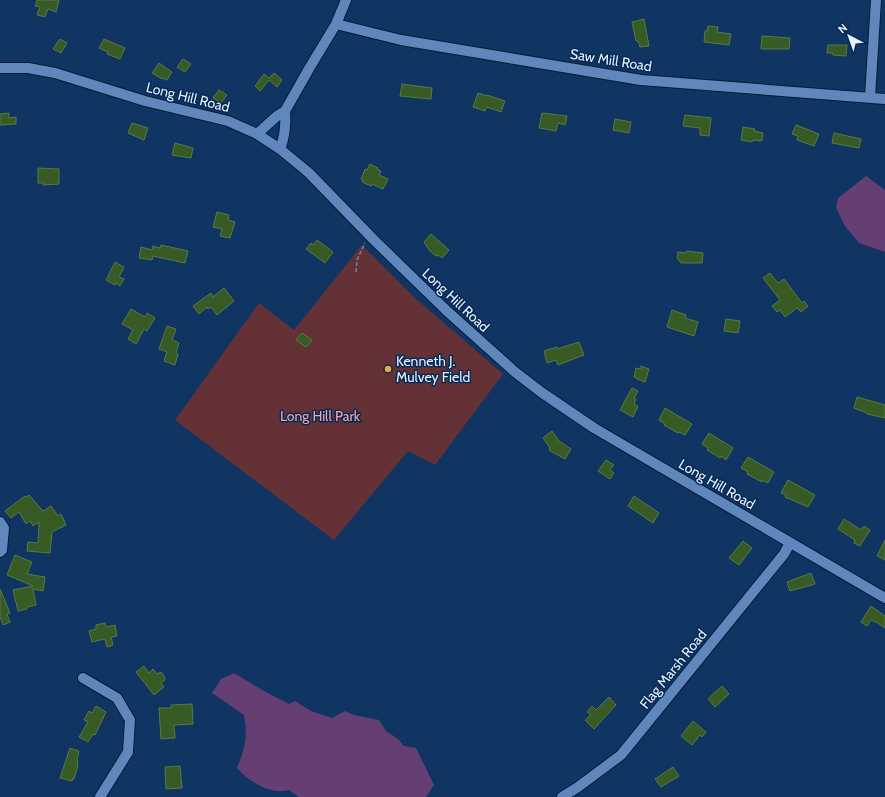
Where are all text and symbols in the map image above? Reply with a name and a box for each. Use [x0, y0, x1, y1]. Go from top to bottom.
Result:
north arrow [829, 16, 869, 56]
text: N [835, 21, 850, 36]
street label: Saw Mill Road [569, 45, 653, 75]
street label: Long Hill Road [144, 78, 232, 116]
street label: Long Hill Road [419, 264, 493, 336]
place label: Kenneth J. Mulvey Field [396, 352, 470, 386]
marker: Kenneth J. Mulvey Field [383, 364, 393, 374]
park label: Long Hill Park [280, 407, 361, 425]
street label: Long Hill Road [676, 455, 758, 513]
street label: Flag Marsh Road [636, 626, 710, 712]

